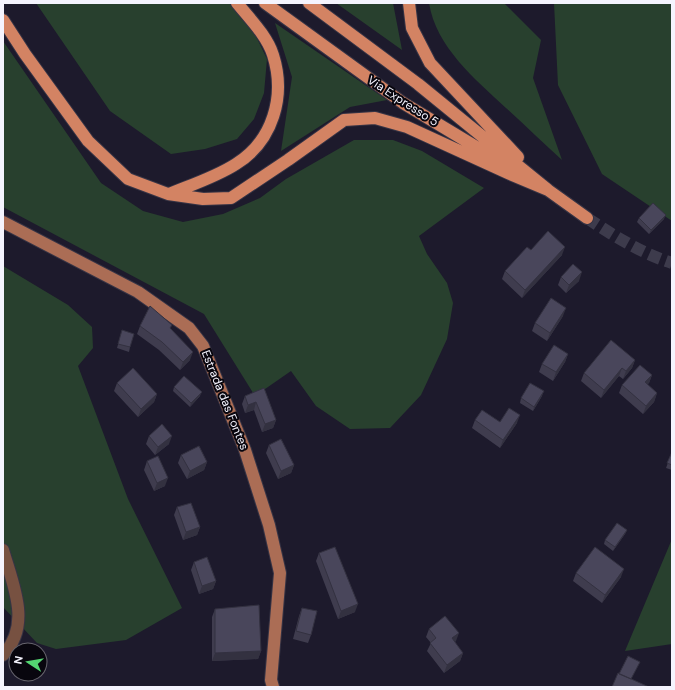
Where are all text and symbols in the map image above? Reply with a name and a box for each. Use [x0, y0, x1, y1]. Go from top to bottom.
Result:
street label: Via Expresso 5 [364, 72, 442, 130]
street label: Estrada das Fontes [198, 348, 252, 452]
north arrow [8, 642, 48, 682]
text: N [11, 655, 26, 665]

